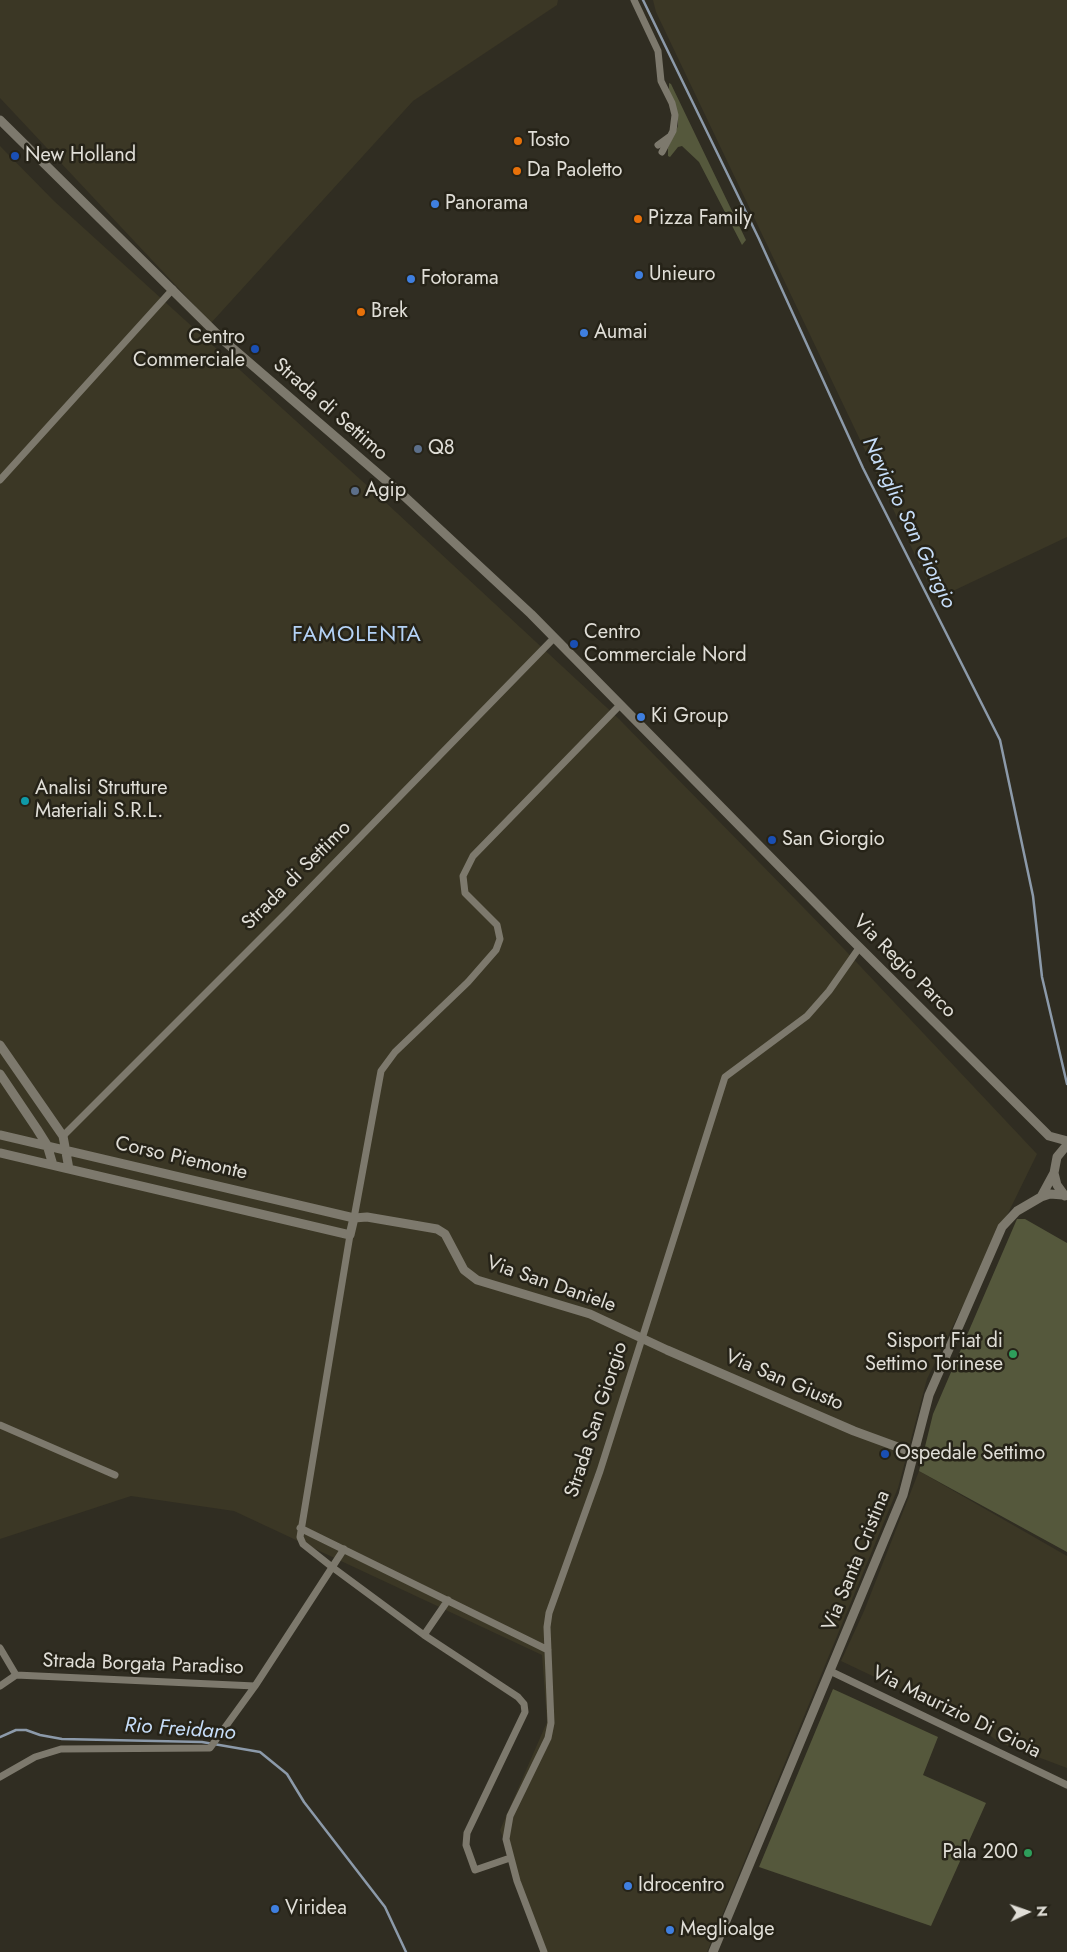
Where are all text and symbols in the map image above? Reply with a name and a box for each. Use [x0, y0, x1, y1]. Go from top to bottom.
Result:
place label: Tosto [528, 129, 570, 153]
marker: Tosto [512, 135, 524, 147]
place label: New Holland [25, 144, 136, 168]
marker: New Holland [9, 150, 21, 162]
place label: Da Paoletto [527, 159, 623, 183]
marker: Da Paoletto [511, 165, 523, 177]
place label: Panorama [445, 192, 528, 216]
marker: Panorama [429, 198, 441, 210]
place label: Pizza Family [648, 207, 752, 231]
marker: Pizza Family [632, 213, 644, 225]
place label: Unieuro [649, 263, 715, 287]
place label: Fotorama [421, 267, 499, 291]
marker: Unieuro [633, 269, 645, 281]
marker: Fotorama [405, 273, 417, 285]
place label: Brek [371, 300, 408, 324]
marker: Brek [355, 306, 367, 318]
place label: Aumai [594, 321, 648, 345]
place label: Centro Commerciale [133, 326, 245, 373]
marker: Aumai [578, 327, 590, 339]
marker: Centro Commerciale [249, 343, 261, 355]
street label: Strada di Settimo [268, 354, 392, 466]
water label: Naviglio San Giorgio [856, 433, 960, 613]
place label: Q8 [428, 437, 455, 461]
marker: Q8 [412, 443, 424, 455]
place label: Agip [365, 479, 406, 503]
marker: Agip [349, 485, 361, 497]
place label: Centro Commerciale Nord [584, 621, 747, 668]
district label: FAMOLENTA [291, 623, 423, 649]
marker: Centro Commerciale Nord [568, 638, 580, 650]
place label: Ki Group [651, 705, 728, 729]
marker: Ki Group [635, 711, 647, 723]
place label: Analisi Strutture Materiali S.R.L. [35, 777, 167, 824]
marker: Analisi Strutture Materiali S.R.L. [19, 795, 31, 807]
street label: Strada di Settimo [237, 816, 357, 936]
place label: San Giorgio [782, 828, 885, 852]
marker: San Giorgio [766, 834, 778, 846]
street label: Via Regio Parco [847, 910, 961, 1024]
street label: Corso Piemonte [113, 1132, 249, 1186]
street label: Via San Daniele [483, 1252, 619, 1318]
place label: Sisport Fiat di Settimo Torinese [865, 1330, 1003, 1377]
street label: Strada San Giorgio [561, 1339, 633, 1501]
street label: Via San Giusto [721, 1345, 847, 1417]
marker: Sisport Fiat di Settimo Torinese [1007, 1348, 1019, 1360]
place label: Ospedale Settimo [895, 1442, 1045, 1466]
marker: Ospedale Settimo [879, 1448, 891, 1460]
street label: Via Santa Cristina [818, 1487, 896, 1635]
street label: Strada Borgata Paradiso [42, 1649, 244, 1681]
street label: Via Maurizio Di Gioia [868, 1662, 1044, 1764]
water label: Rio Freidano [124, 1714, 236, 1746]
place label: Pala 200 [942, 1841, 1018, 1865]
marker: Pala 200 [1022, 1847, 1034, 1859]
place label: Idrocentro [638, 1874, 724, 1898]
marker: Idrocentro [622, 1880, 634, 1892]
north arrow [1002, 1887, 1052, 1937]
place label: Viridea [285, 1897, 347, 1921]
marker: Viridea [269, 1903, 281, 1915]
text: N [1032, 1905, 1052, 1917]
place label: Meglioalge [680, 1918, 775, 1942]
marker: Meglioalge [664, 1924, 676, 1936]

